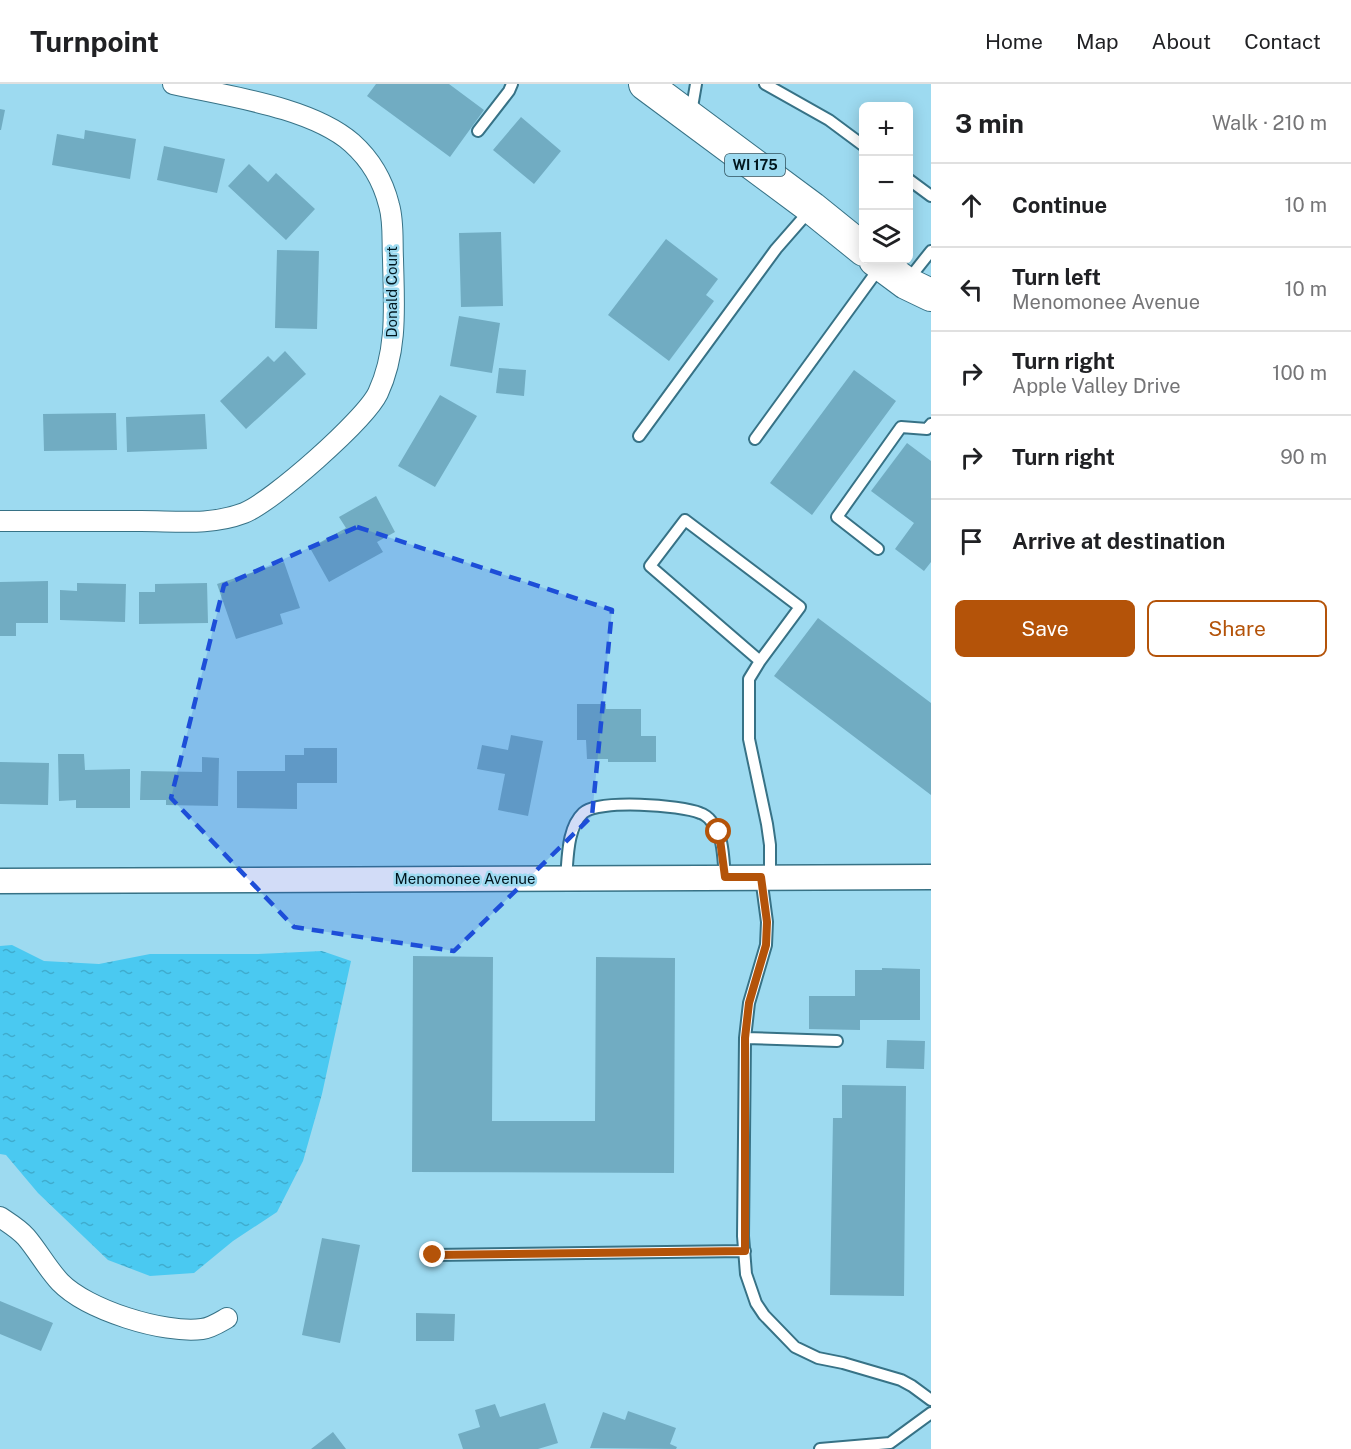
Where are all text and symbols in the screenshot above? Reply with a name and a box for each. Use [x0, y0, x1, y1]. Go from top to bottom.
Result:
text: Turnpoint [30, 25, 159, 58]
text: Home [985, 29, 1043, 54]
text: Map [1076, 29, 1119, 54]
text: About [1152, 29, 1211, 54]
text: Contact [1244, 29, 1321, 54]
map controls [859, 102, 913, 264]
button: + [859, 102, 913, 156]
text: 3 min [955, 108, 1024, 139]
text: Walk · 210 m [1212, 111, 1327, 135]
road number: WI 175 [725, 154, 785, 176]
button: − [859, 156, 913, 210]
icon: ahead [955, 189, 988, 222]
text: Continue [1012, 192, 1107, 218]
text: 10 m [1284, 193, 1327, 217]
button: layers [859, 210, 913, 264]
street label: Donald Court [383, 246, 400, 338]
text: Turn left [1012, 264, 1101, 290]
icon: left [955, 273, 988, 306]
text: 10 m [1284, 277, 1327, 301]
text: Menomonee Avenue [1012, 290, 1200, 314]
text: Turn right [1012, 348, 1115, 374]
icon: right [955, 357, 988, 390]
text: 100 m [1272, 361, 1327, 385]
text: Apple Valley Drive [1012, 374, 1181, 398]
icon: right [955, 441, 988, 474]
text: Turn right [1012, 444, 1115, 470]
text: 90 m [1280, 445, 1327, 469]
icon: arrive [955, 525, 988, 558]
text: Arrive at destination [1012, 528, 1225, 554]
button: Save [955, 600, 1135, 657]
button: Share [1147, 600, 1327, 657]
route start [705, 818, 731, 844]
street label: Menomonee Avenue [395, 870, 536, 887]
route end [419, 1241, 445, 1267]

